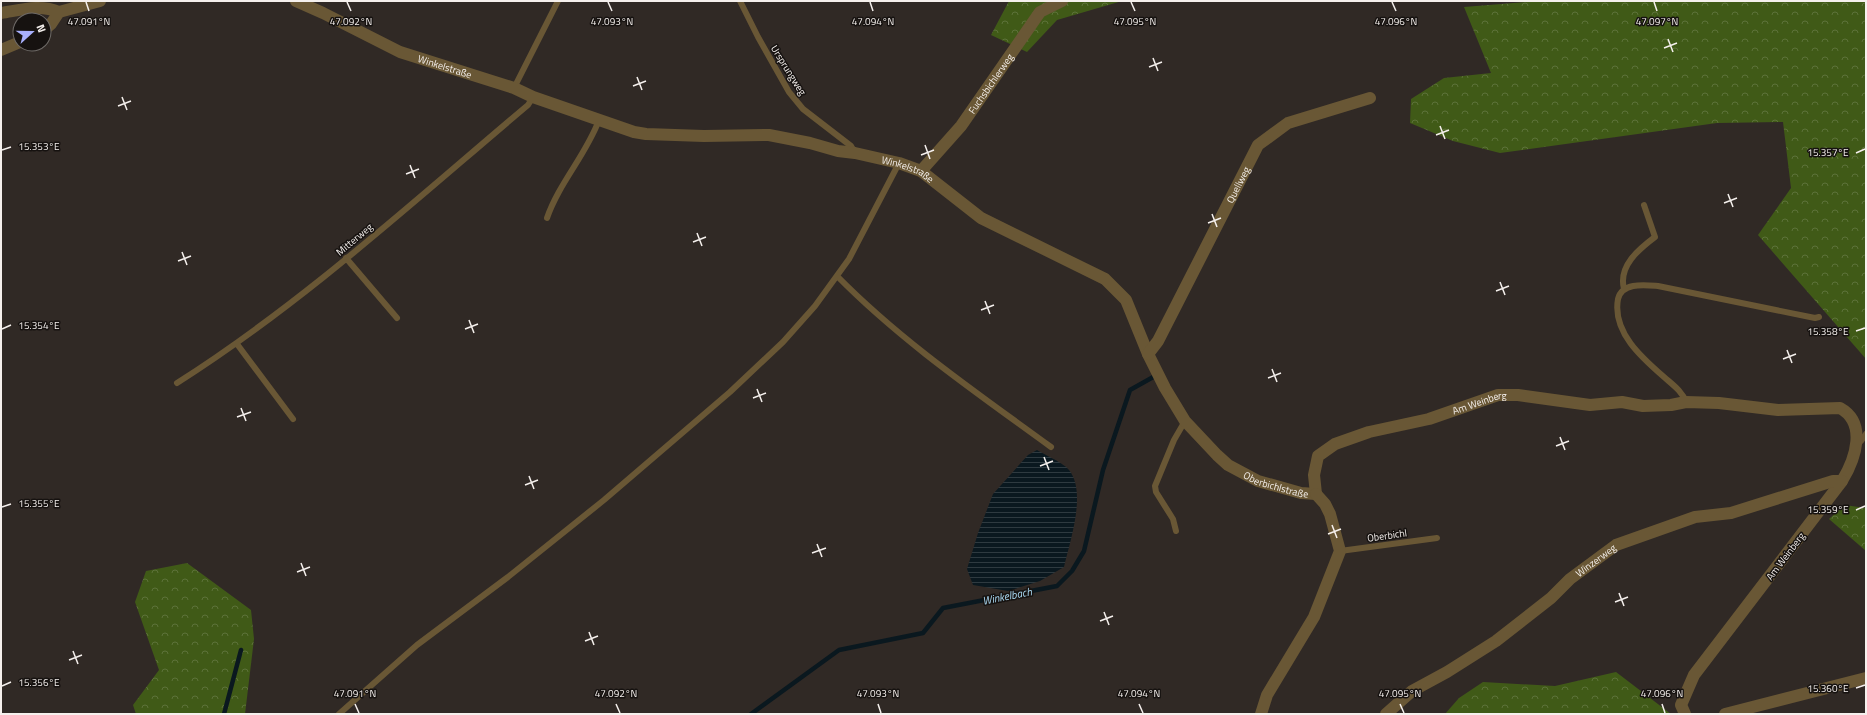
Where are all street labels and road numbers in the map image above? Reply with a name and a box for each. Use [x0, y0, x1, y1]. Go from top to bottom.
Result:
street label: Ursprungweg [767, 42, 810, 98]
street label: Fuchsbichlerweg [965, 50, 1017, 117]
street label: Winkelstraße [416, 51, 474, 82]
street label: Winkelstraße [880, 152, 937, 186]
street label: Quellweg [1223, 164, 1254, 206]
street label: Mitterweg [333, 220, 376, 259]
street label: Am Weinberg [1450, 388, 1507, 418]
street label: Oberbichlstraße [1241, 468, 1309, 501]
street label: Oberbichl [1366, 525, 1408, 546]
street label: Am Weinberg [1762, 529, 1808, 583]
street label: Winzerweg [1572, 540, 1619, 581]

